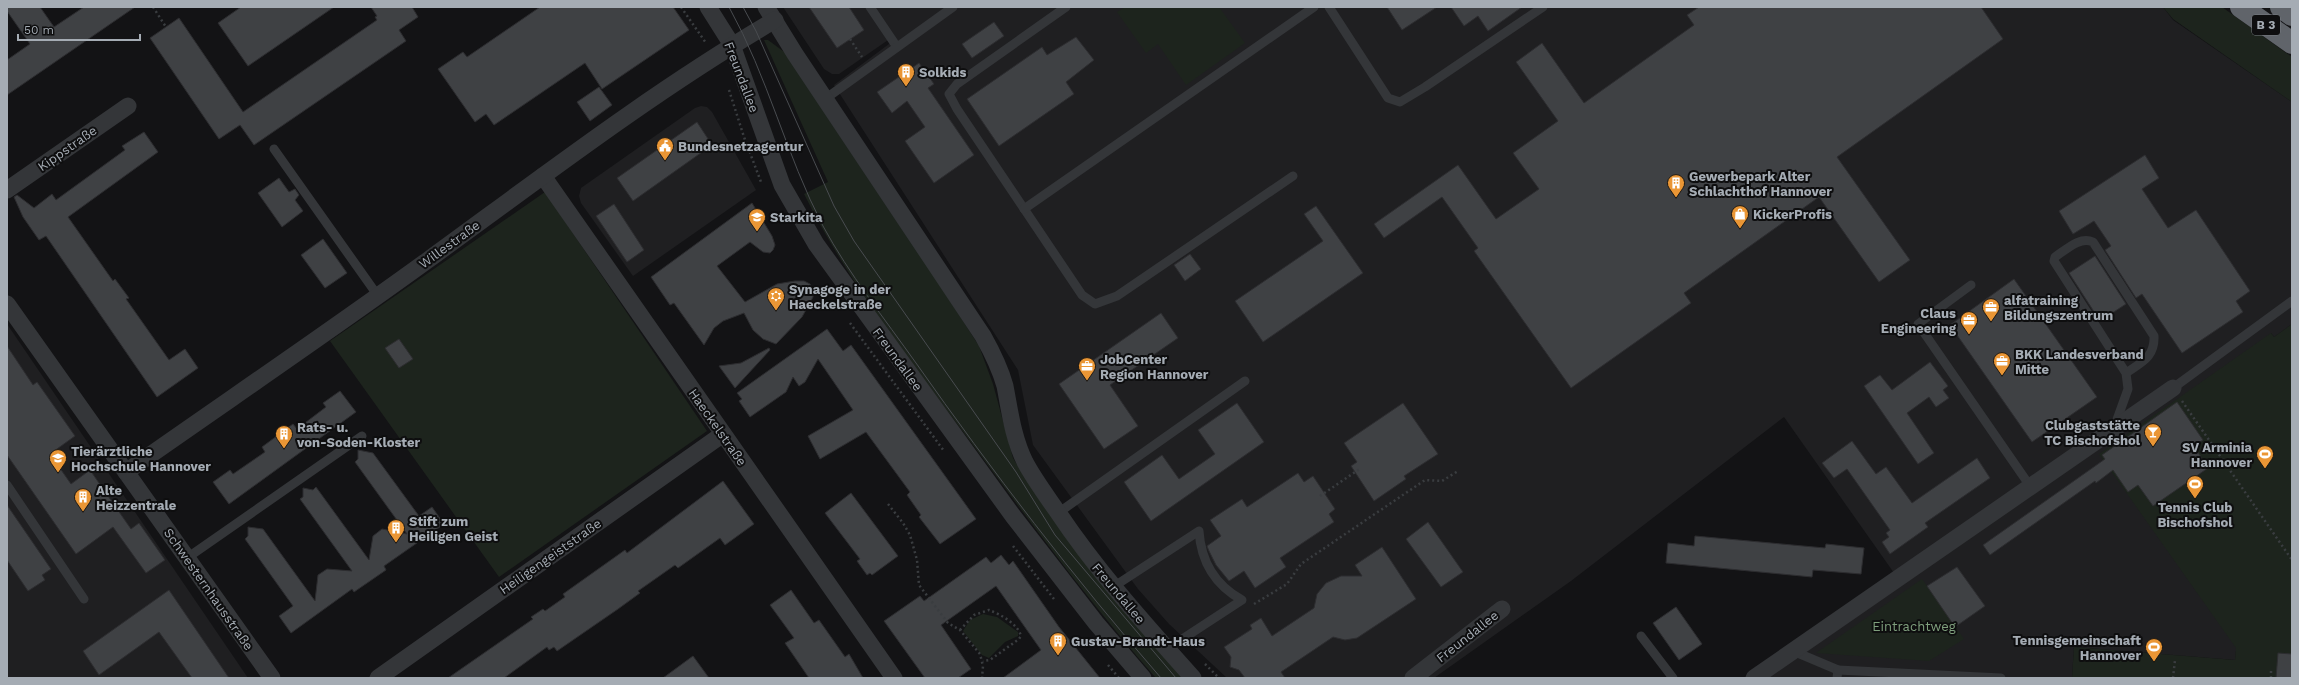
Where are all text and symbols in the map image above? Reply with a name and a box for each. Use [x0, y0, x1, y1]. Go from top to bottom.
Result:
road number: B 3 [2252, 15, 2280, 35]
scale bar [18, 16, 140, 42]
text: 50 m [24, 23, 54, 37]
street label: Freundallee [721, 40, 762, 115]
building icon: Solkids [896, 62, 916, 87]
place label: Solkids [919, 65, 966, 80]
street label: Kippstraße [35, 123, 100, 174]
public building icon: Bundesnetzagentur [655, 136, 675, 161]
place label: Bundesnetzagentur [678, 139, 804, 154]
place label: Gewerbepark Alter Schlachthof Hannover [1689, 169, 1832, 199]
building icon: Gewerbepark Alter Schlachthof Hannover [1666, 173, 1686, 198]
shop icon: KickerProfis [1730, 204, 1750, 229]
school or university icon: Starkita [747, 207, 767, 232]
place label: KickerProfis [1753, 207, 1832, 222]
place label: Starkita [770, 210, 823, 225]
street label: Willestraße [416, 217, 483, 272]
place label: Synagoge in der Haeckelstraße [789, 282, 891, 312]
synagogue icon: Synagoge in der Haeckelstraße [766, 286, 786, 311]
place label: alfatraining Bildungszentrum [2004, 293, 2113, 323]
office icon: alfatraining Bildungszentrum [1981, 297, 2001, 322]
place label: Claus Engineering [1881, 306, 1957, 336]
office icon: Claus Engineering [1959, 310, 1979, 335]
street label: Freundallee [870, 325, 926, 394]
place label: BKK Landesverband Mitte [2015, 347, 2144, 377]
office icon: BKK Landesverband Mitte [1992, 351, 2012, 376]
place label: JobCenter Region Hannover [1100, 352, 1209, 382]
office icon: JobCenter Region Hannover [1077, 356, 1097, 381]
street label: Haeckelstraße [685, 386, 750, 469]
place label: Clubgaststätte TC Bischofshol [2044, 418, 2141, 448]
place label: Rats- u. von-Soden-Kloster [296, 420, 421, 450]
bar icon: Clubgaststätte TC Bischofshol [2143, 422, 2163, 447]
building icon: Rats- u. von-Soden-Kloster [274, 424, 294, 449]
place label: SV Arminia Hannover [2182, 440, 2252, 470]
place label: Tierärztliche Hochschule Hannover [71, 444, 211, 474]
sports icon: SV Arminia Hannover [2255, 444, 2275, 469]
school or university icon: Tierärztliche Hochschule Hannover [48, 448, 68, 473]
sports icon: Tennis Club Bischofshol [2185, 474, 2205, 499]
place label: Alte Heizzentrale [96, 483, 177, 513]
building icon: Alte Heizzentrale [73, 487, 93, 512]
place label: Tennis Club Bischofshol [2157, 500, 2233, 530]
place label: Stift zum Heiligen Geist [409, 514, 498, 544]
street label: Heiligengeiststraße [497, 516, 604, 597]
building icon: Stift zum Heiligen Geist [386, 518, 406, 543]
street label: Schwesternhausstraße [161, 525, 256, 653]
street label: Freundallee [1089, 560, 1148, 627]
street label: Freundallee [1433, 608, 1501, 665]
park label: Eintrachtweg [1872, 619, 1956, 634]
building icon: Gustav-Brandt-Haus [1048, 631, 1068, 656]
place label: Tennisgemeinschaft Hannover [2013, 633, 2141, 663]
place label: Gustav-Brandt-Haus [1071, 634, 1205, 649]
sports icon: Tennisgemeinschaft Hannover [2144, 637, 2164, 662]

